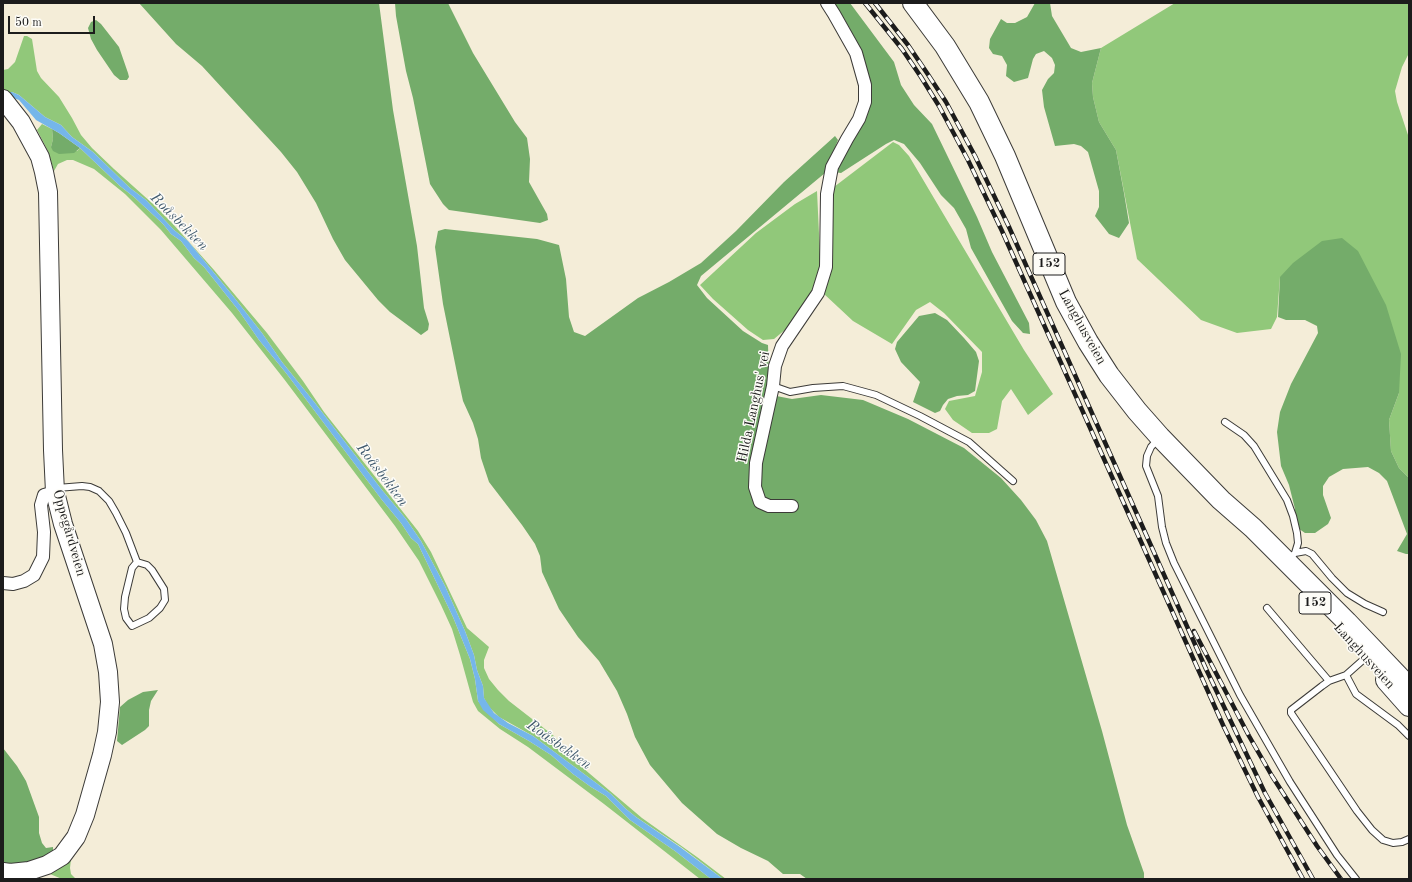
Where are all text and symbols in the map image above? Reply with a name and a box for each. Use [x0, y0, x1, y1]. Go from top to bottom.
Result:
scale bar [10, 8, 97, 34]
text: 50 m [15, 17, 42, 29]
water label: Roåsbekken [146, 189, 212, 255]
road number: 152 [1033, 253, 1065, 275]
street label: Langhusveien [1054, 286, 1110, 368]
street label: Hilda Langhus' vei [734, 350, 774, 464]
water label: Roåsbekken [352, 440, 412, 510]
street label: Oppegårdveien [49, 488, 89, 578]
road number: 152 [1299, 592, 1331, 614]
street label: Langhusveien [1330, 619, 1398, 693]
water label: Roåsbekken [523, 716, 595, 774]

